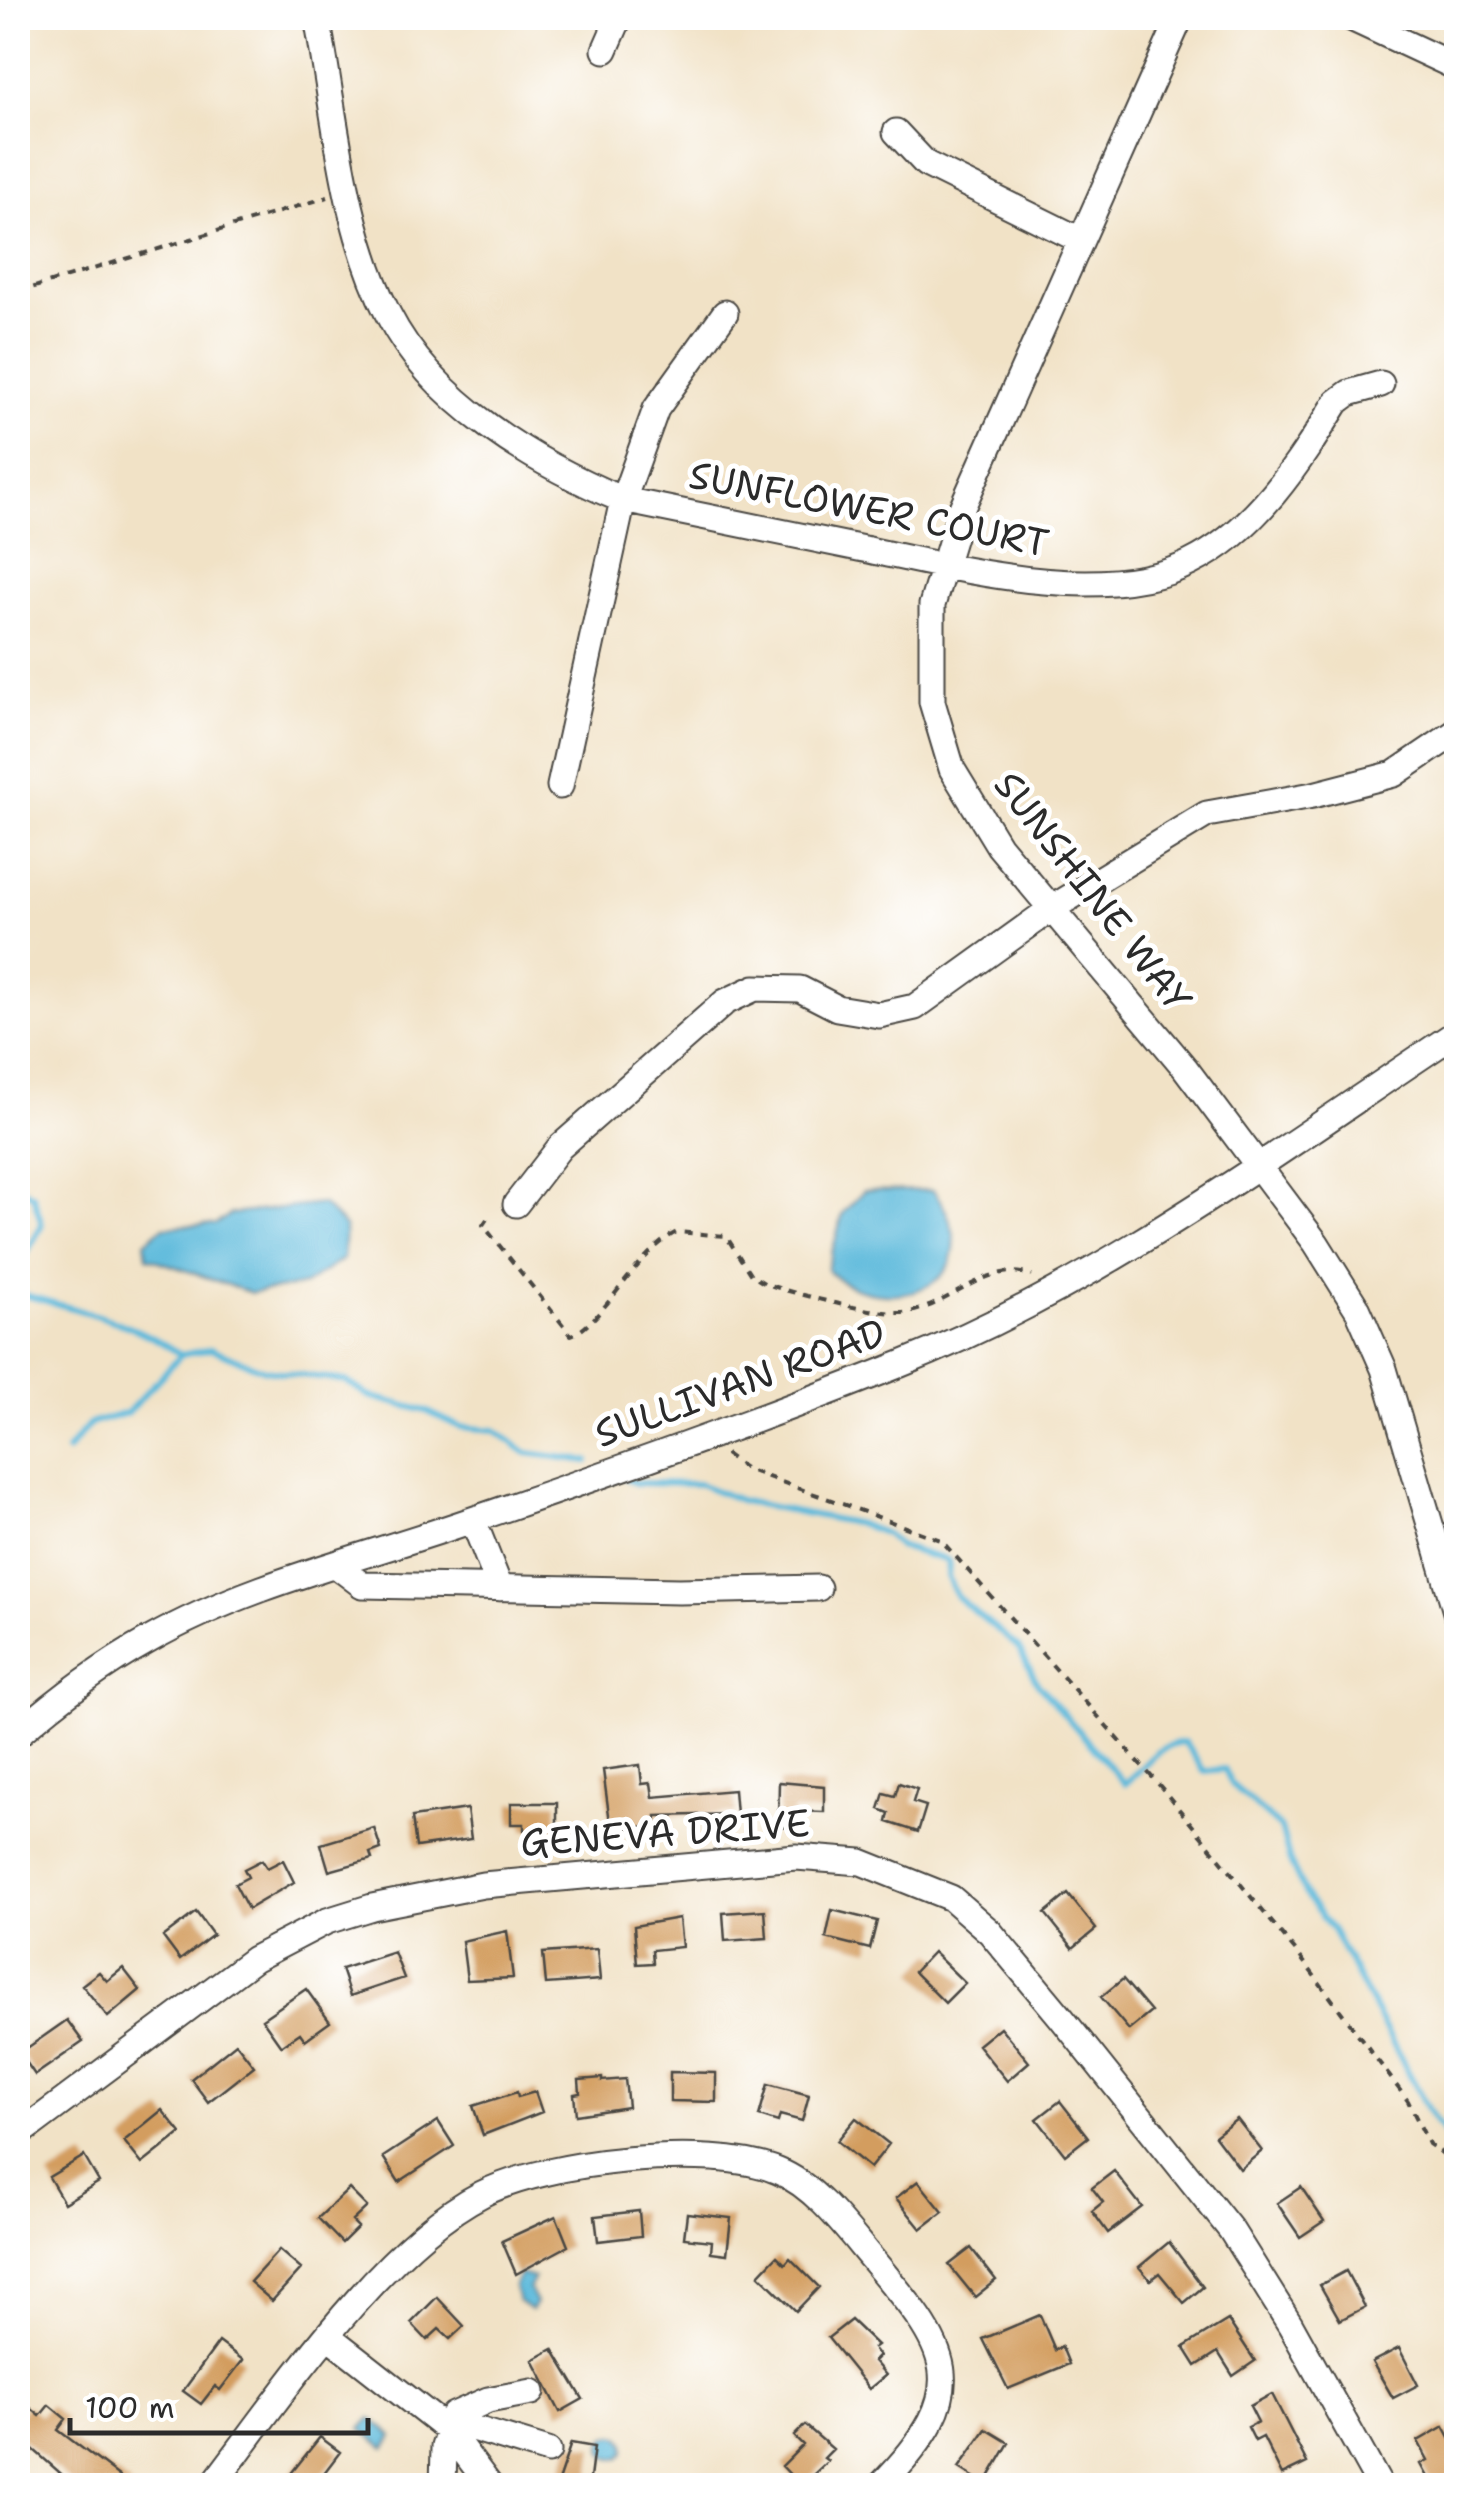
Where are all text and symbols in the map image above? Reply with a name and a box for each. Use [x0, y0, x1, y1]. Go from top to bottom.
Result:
street label: SUNFLOWER COURT [685, 449, 1053, 568]
street label: SUNSHINE WAY [983, 761, 1204, 1023]
street label: SULLIVAN ROAD [587, 1306, 892, 1459]
street label: GENEVA DRIVE [519, 1797, 811, 1868]
scale bar [70, 2373, 368, 2435]
text: 100 m [85, 2387, 175, 2428]

